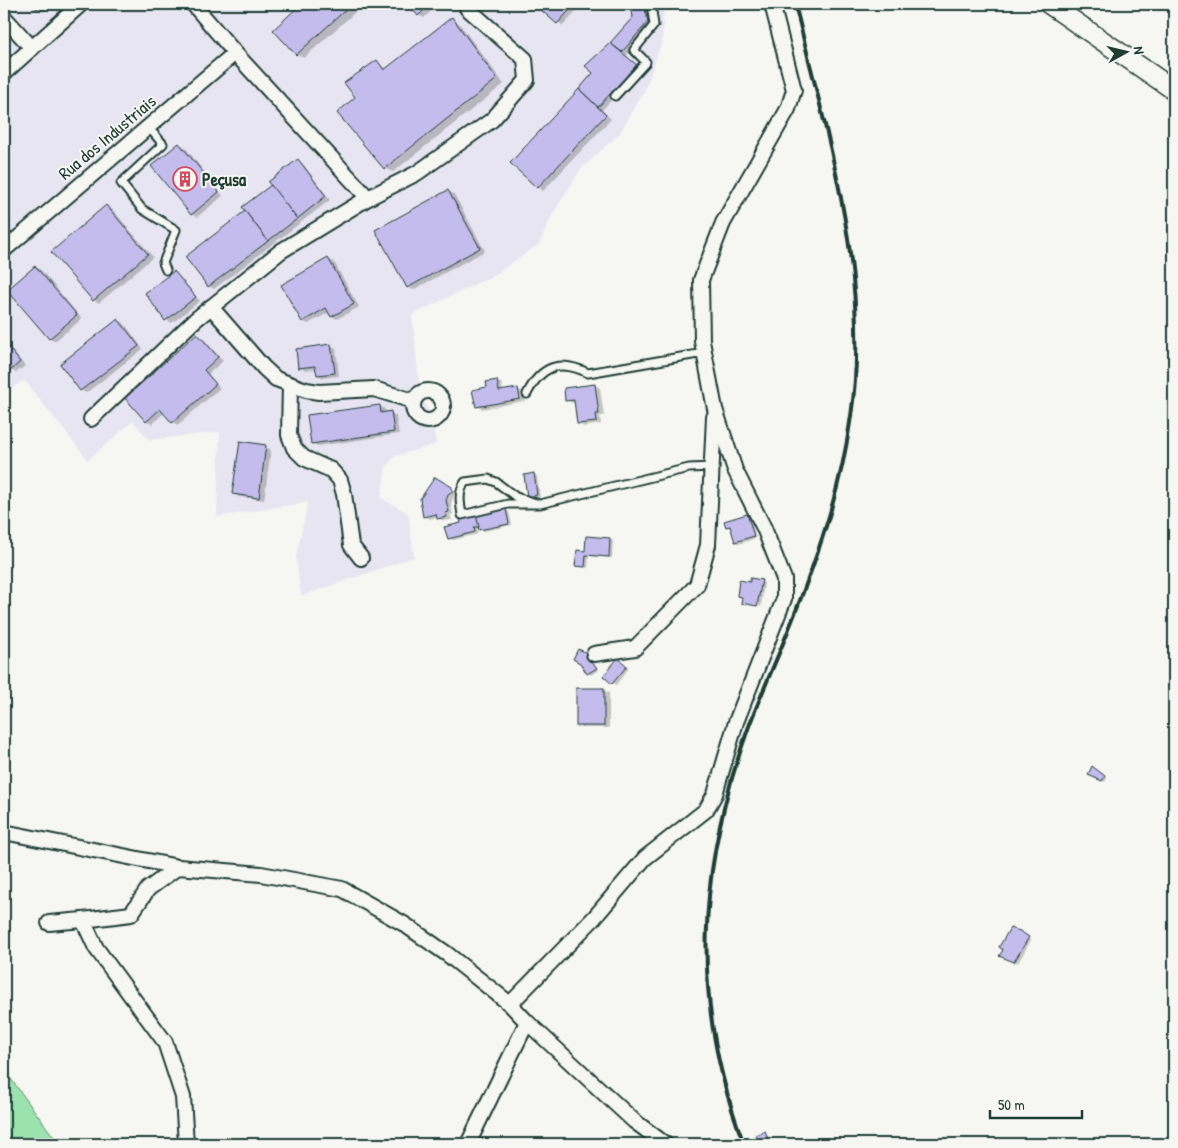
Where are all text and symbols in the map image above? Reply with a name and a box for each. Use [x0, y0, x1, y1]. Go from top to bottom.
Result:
north arrow [1100, 28, 1150, 78]
text: N [1129, 45, 1149, 56]
street label: Rua dos Industriais [53, 89, 161, 185]
building icon: Peçusa [172, 166, 198, 192]
place label: Peçusa [202, 167, 247, 192]
scale bar [990, 1088, 1083, 1120]
text: 50 m [998, 1094, 1025, 1115]

